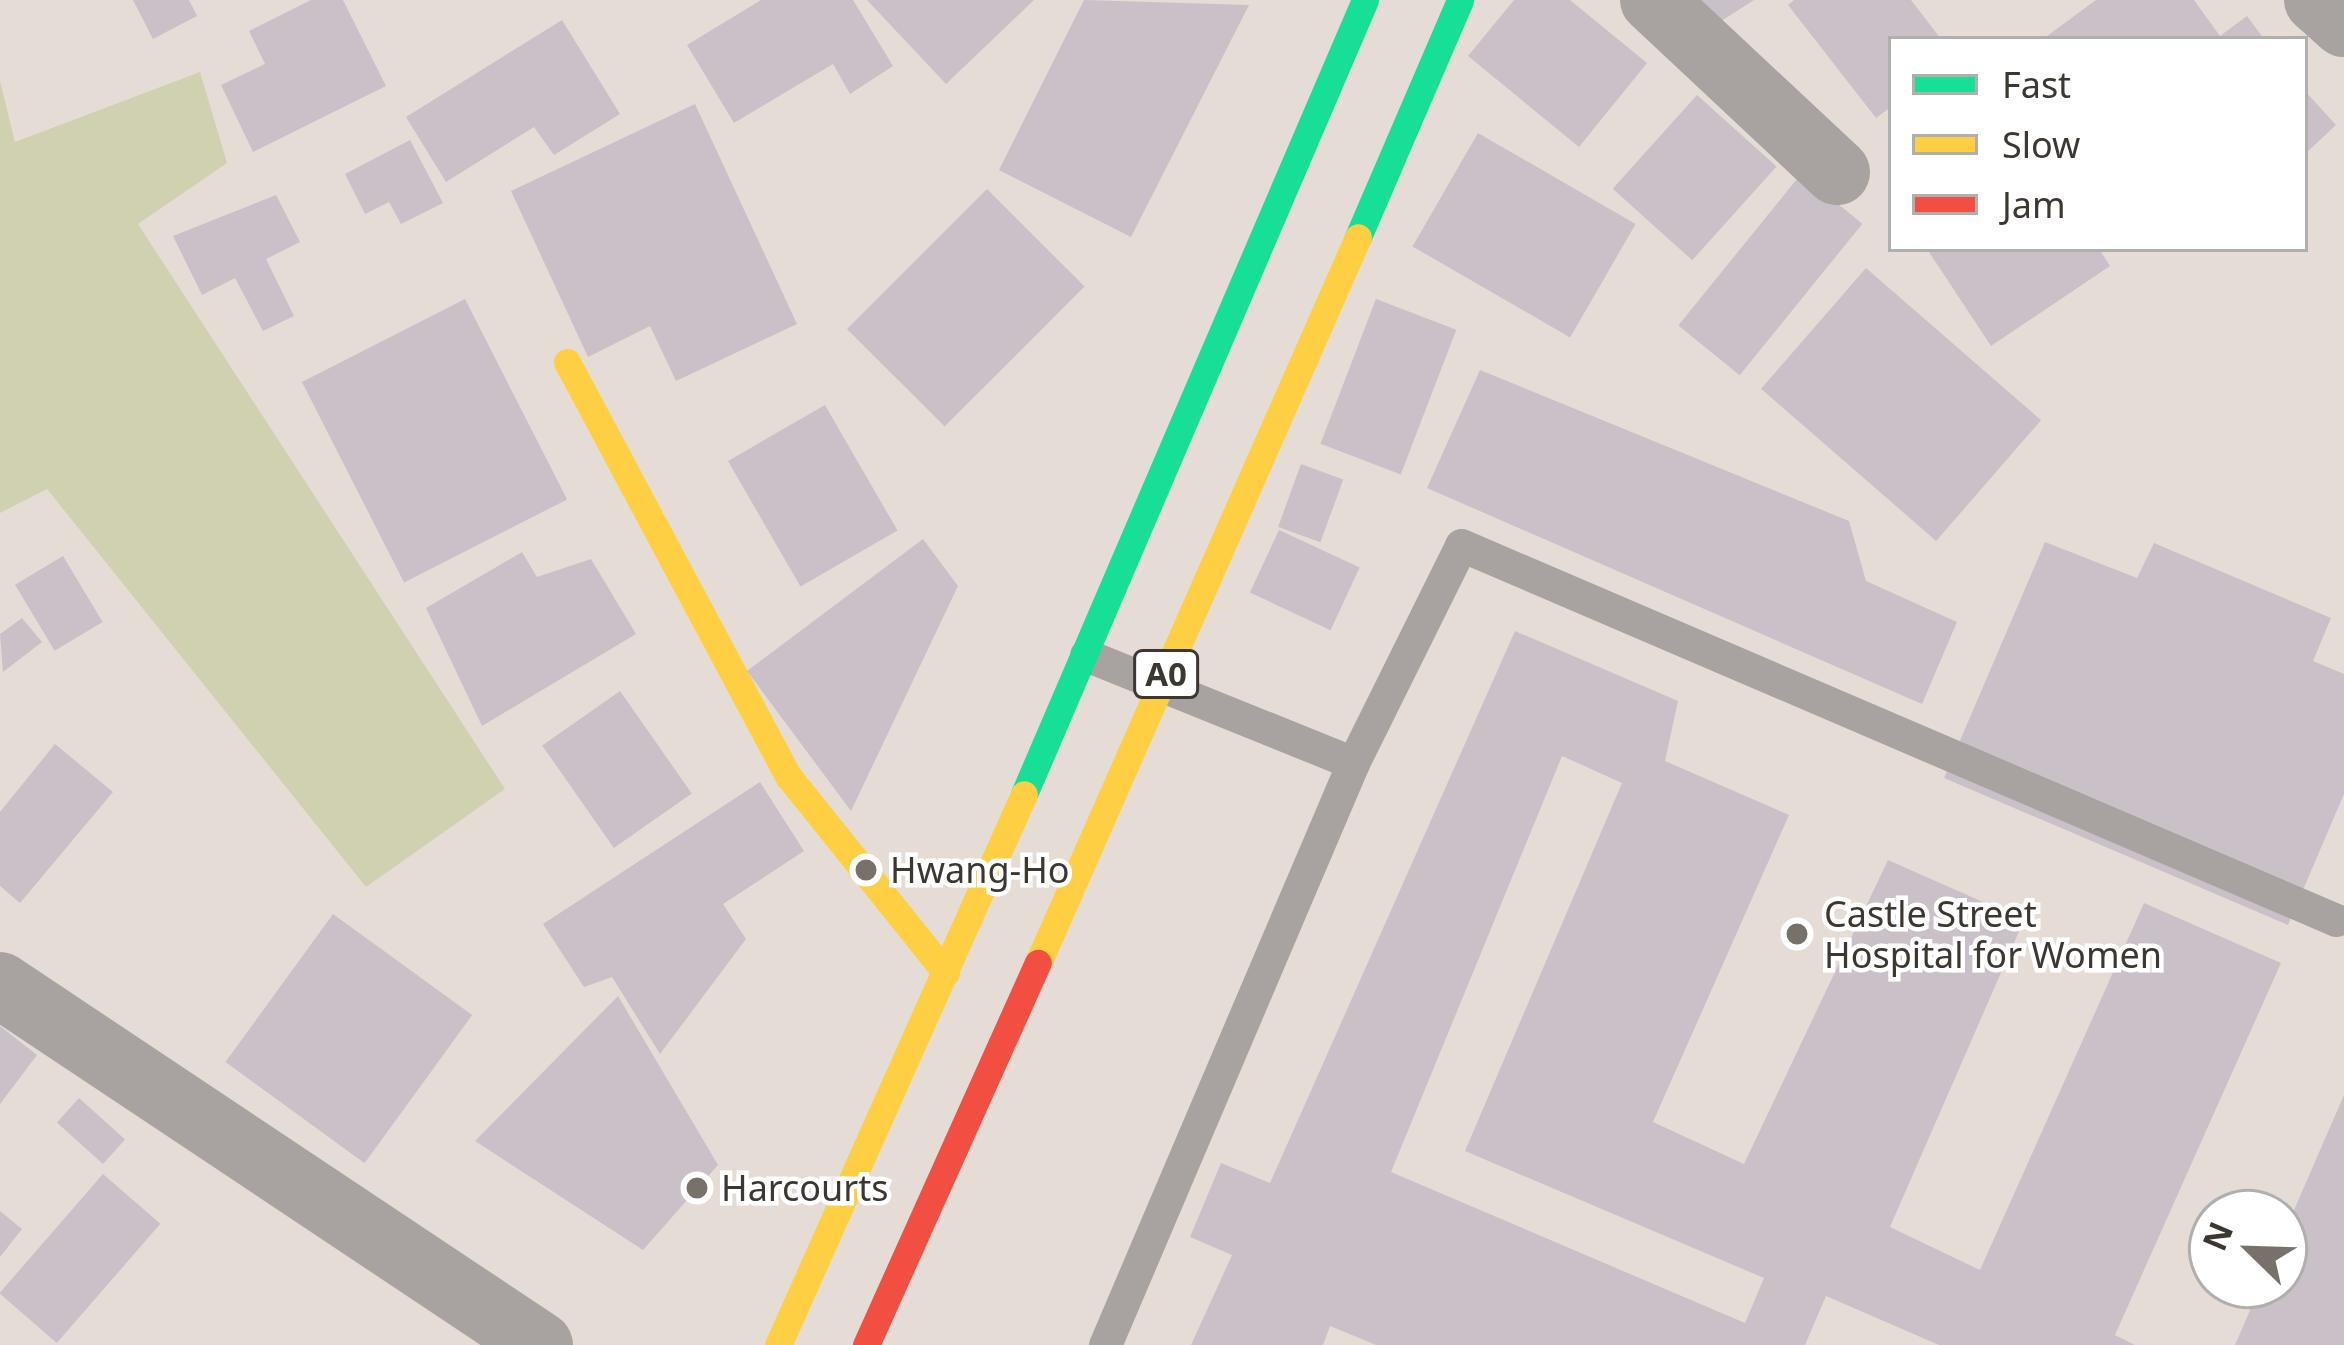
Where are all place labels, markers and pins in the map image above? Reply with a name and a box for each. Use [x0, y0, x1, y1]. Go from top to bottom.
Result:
place label: Hwang-Ho [890, 848, 1070, 892]
marker: Hwang-Ho [853, 857, 879, 883]
place label: Castle Street Hospital for Women [1824, 891, 2162, 976]
marker: Castle Street Hospital for Women [1781, 918, 1813, 950]
place label: Harcourts [721, 1166, 888, 1210]
marker: Harcourts [684, 1175, 710, 1201]

